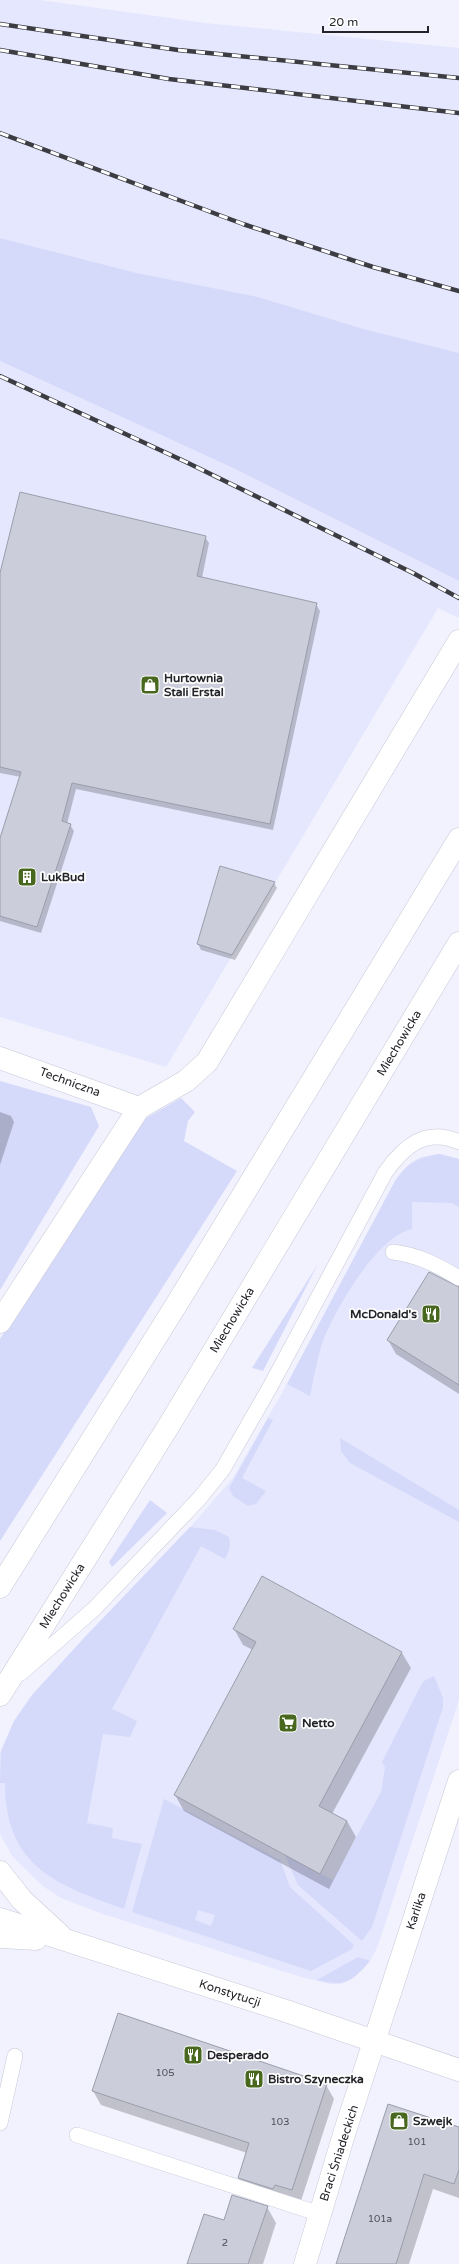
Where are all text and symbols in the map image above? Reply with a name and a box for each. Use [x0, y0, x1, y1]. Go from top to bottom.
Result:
scale bar [323, 8, 428, 34]
text: 20 m [329, 15, 358, 29]
place label: Hurtownia Stali Erstal [164, 671, 224, 699]
shop icon: Hurtownia Stali Erstal [139, 674, 161, 696]
building icon: LukBud [16, 866, 38, 888]
place label: LukBud [41, 870, 85, 884]
street label: Miechowicka [374, 1008, 424, 1078]
street label: Techniczna [38, 1065, 102, 1099]
street label: Miechowicka [207, 1285, 257, 1355]
restaurant icon: McDonald's [420, 1303, 442, 1325]
place label: McDonald's [350, 1307, 417, 1321]
street label: Miechowicka [36, 1561, 88, 1631]
supermarket icon: Netto [277, 1712, 299, 1734]
place label: Netto [302, 1716, 335, 1730]
street label: Karlika [403, 1891, 429, 1931]
street label: Konstytucji [197, 1976, 263, 2010]
restaurant icon: Desperado [182, 2044, 204, 2066]
place label: Desperado [207, 2048, 269, 2063]
house number: 105 [156, 2067, 174, 2079]
restaurant icon: Bistro Szyneczka [243, 2068, 265, 2090]
place label: Bistro Szyneczka [268, 2072, 364, 2087]
street label: Braci Śniadeckich [317, 2103, 361, 2203]
shop icon: Szwejk [388, 2110, 410, 2132]
place label: Szwejk [413, 2114, 453, 2129]
house number: 103 [271, 2116, 289, 2128]
house number: 101 [408, 2136, 426, 2148]
house number: 101a [368, 2213, 392, 2225]
house number: 2 [222, 2237, 228, 2249]

